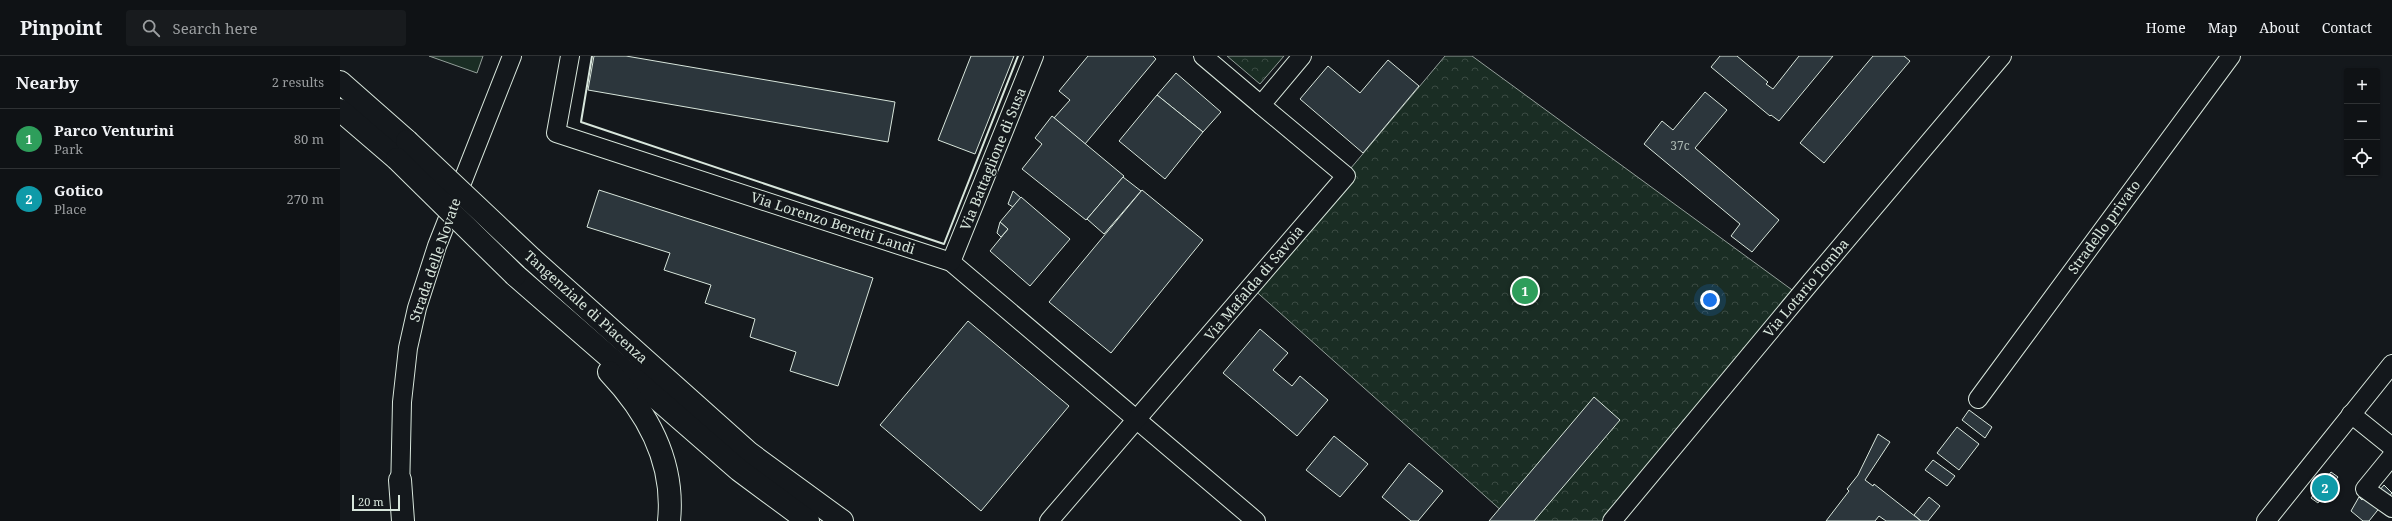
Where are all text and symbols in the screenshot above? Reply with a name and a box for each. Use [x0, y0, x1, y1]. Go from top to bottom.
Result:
search box [126, 10, 406, 46]
text: Pinpoint [20, 15, 102, 41]
icon: search [140, 17, 162, 39]
text: Search here [172, 18, 258, 38]
text: Home [2146, 18, 2186, 37]
text: Map [2208, 18, 2237, 37]
text: About [2259, 18, 2300, 37]
text: Contact [2322, 18, 2372, 37]
map controls [2344, 68, 2380, 176]
button: + [2344, 68, 2380, 104]
text: Nearby [16, 71, 79, 94]
text: 2 results [272, 73, 324, 91]
street label: Via Battaglione di Susa [955, 85, 1030, 233]
button: − [2344, 104, 2380, 140]
text: Parco Venturini [54, 120, 174, 140]
text: 1 [25, 130, 33, 148]
text: 80 m [294, 130, 324, 148]
house number: 37c [1670, 137, 1690, 154]
text: Park [54, 140, 83, 158]
button: locate [2344, 140, 2380, 176]
street label: Stradello privato [2063, 176, 2144, 278]
text: Gotico [54, 180, 103, 200]
street label: Via Lorenzo Beretti Landi [749, 187, 918, 258]
text: 2 [25, 190, 33, 208]
text: 270 m [287, 190, 324, 208]
street label: Strada delle Novate [404, 195, 465, 324]
text: Place [54, 200, 87, 218]
street label: Via Mafalda di Savoia [1200, 221, 1307, 344]
street label: Via Lotario Tomba [1759, 234, 1853, 341]
street label: Tangenziale di Piacenza [520, 246, 652, 367]
pin: 1 [1512, 276, 1538, 306]
your location [1700, 290, 1720, 310]
pin: 2 [2312, 473, 2338, 503]
scale bar [352, 493, 400, 512]
text: 20 m [358, 494, 384, 509]

